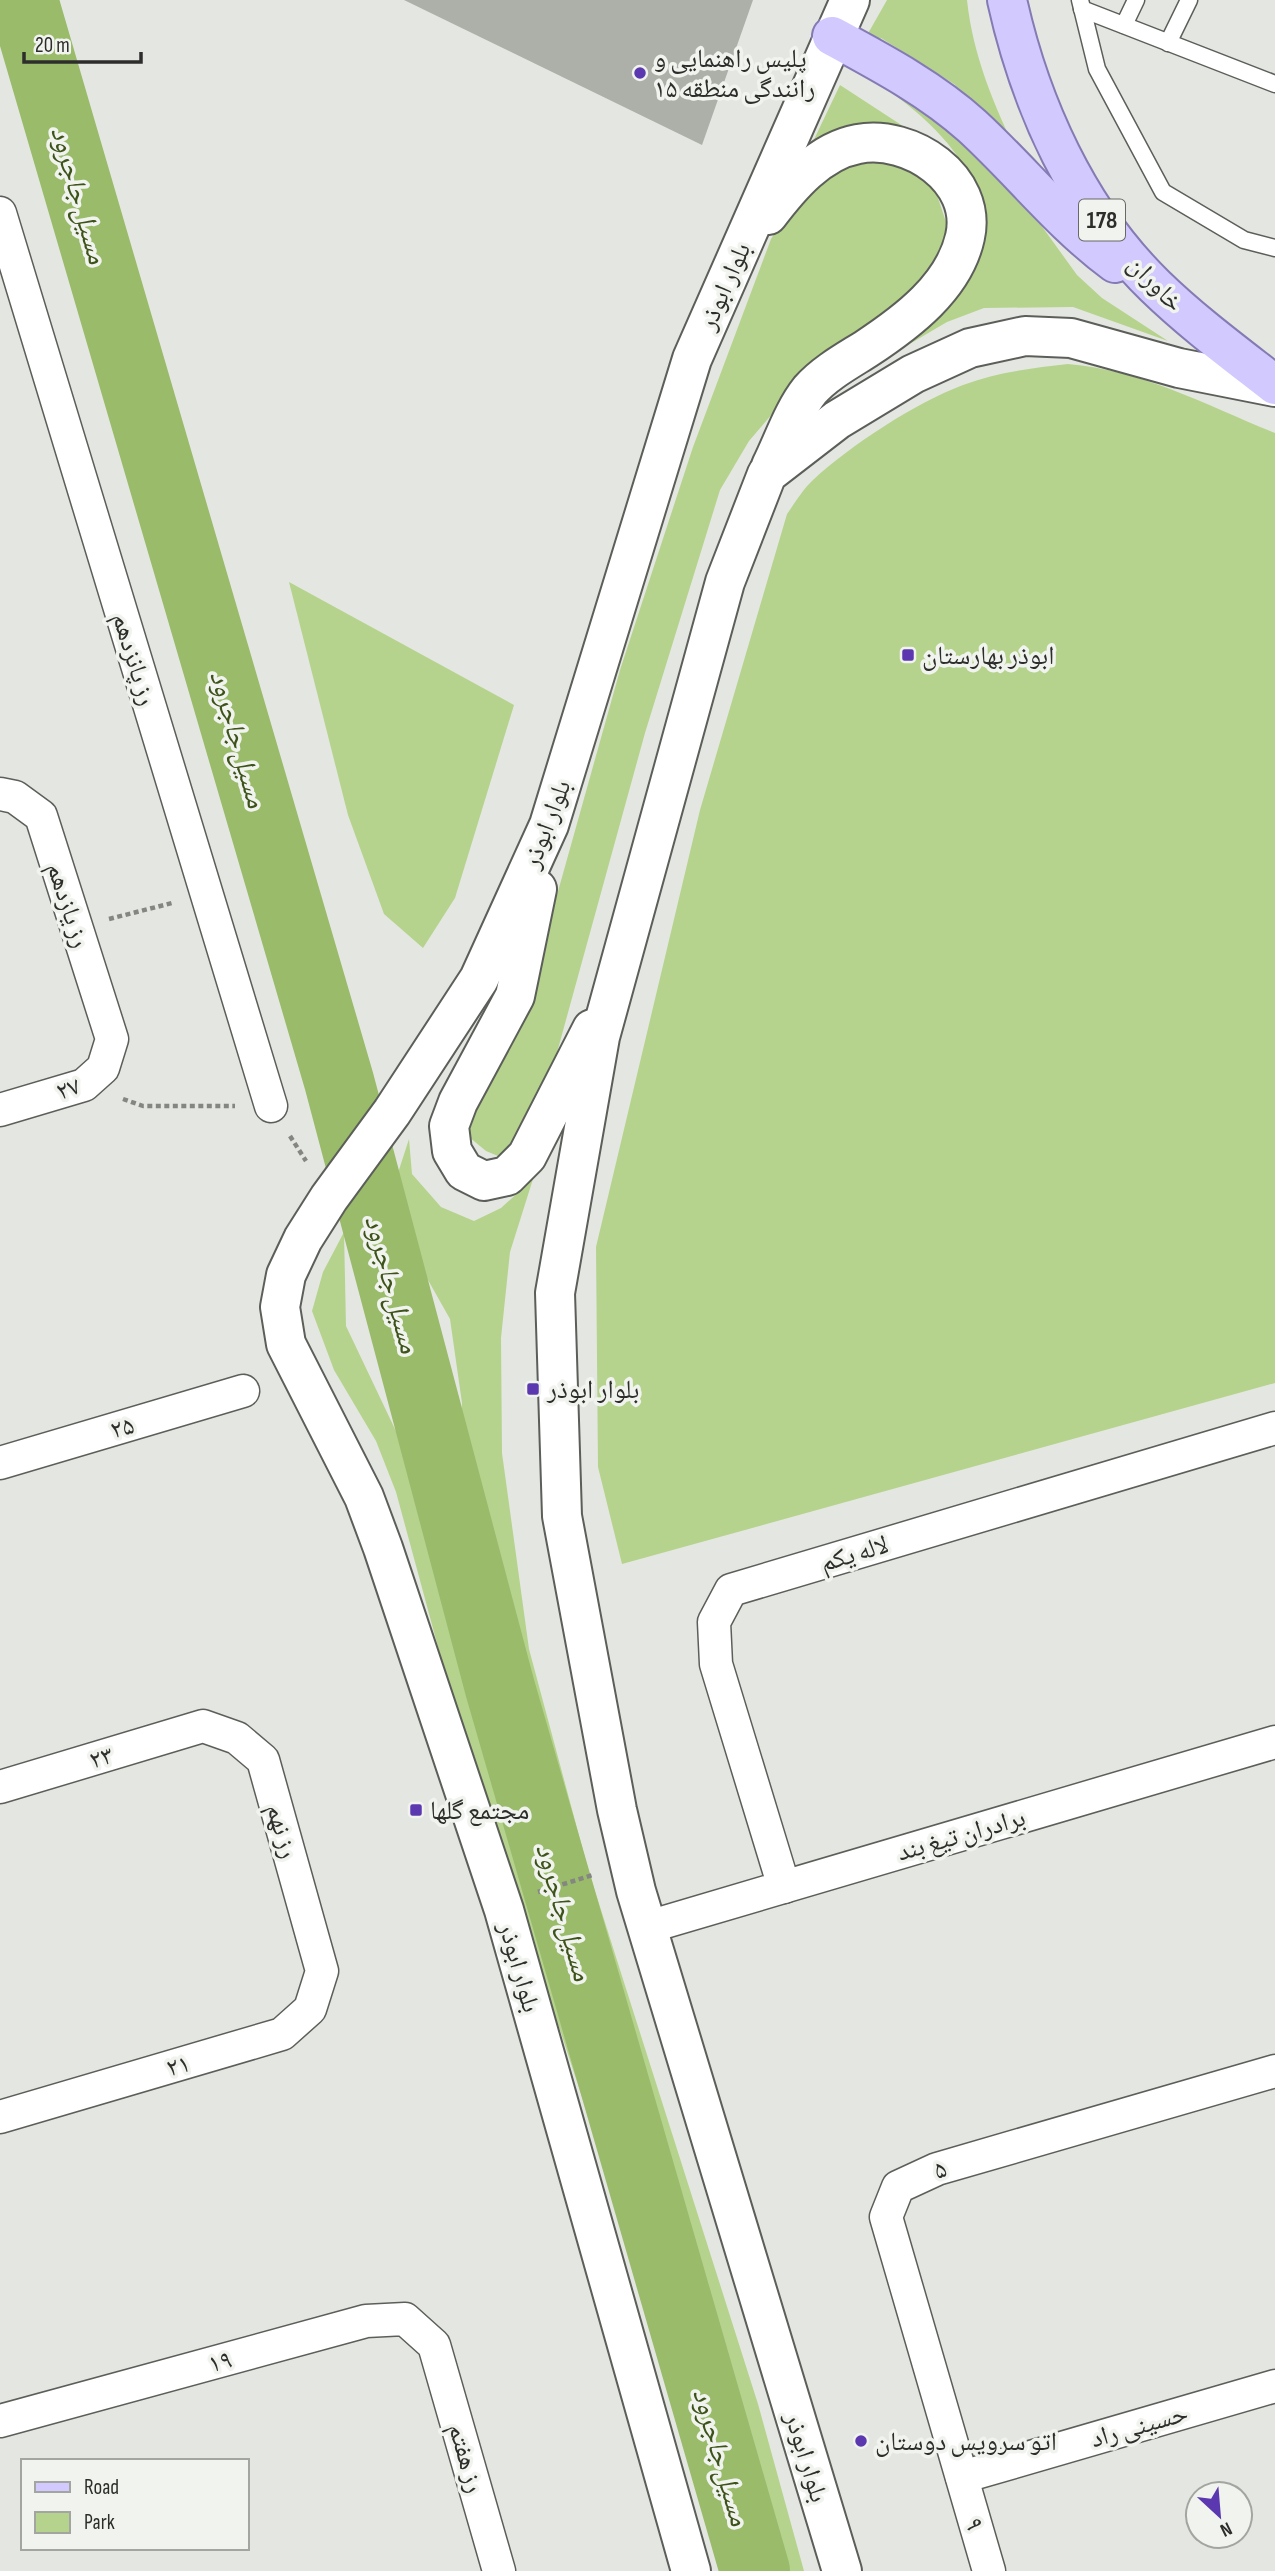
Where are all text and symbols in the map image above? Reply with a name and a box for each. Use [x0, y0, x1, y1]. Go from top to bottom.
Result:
scale bar [24, 21, 142, 65]
text: 20 m [35, 33, 70, 58]
place label: پلیس راهنمایی و رانندگی منطقه ۱۵ [654, 44, 815, 105]
marker: پلیس راهنمایی و رانندگی منطقه ۱۵ [632, 65, 648, 81]
water label: مسیل جاجرود [43, 123, 114, 268]
road number: 178 [1079, 200, 1125, 240]
street label: بلوار ابوذر [692, 238, 758, 336]
street label: خاوران [1121, 249, 1189, 319]
street label: رز پانزدهم [105, 609, 162, 709]
place label: ابوذر بهارستان [922, 641, 1054, 672]
marker: ابوذر بهارستان [900, 647, 916, 663]
water label: مسیل جاجرود [202, 667, 273, 812]
street label: بلوار ابوذر [516, 776, 578, 874]
street label: رز یازدهم [39, 859, 96, 952]
street label: ۲۷ [52, 1071, 85, 1108]
water label: مسیل جاجرود [357, 1212, 426, 1357]
place label: بلوار ابوذر [546, 1375, 639, 1406]
marker: بلوار ابوذر [525, 1381, 541, 1397]
street label: ۲۵ [107, 1410, 138, 1447]
street label: لاله یکم [817, 1529, 892, 1579]
street label: ۲۳ [86, 1740, 117, 1777]
place label: مجتمع گلها [430, 1796, 529, 1827]
street label: رز نهم [259, 1801, 304, 1862]
marker: مجتمع گلها [408, 1802, 424, 1818]
street label: برادران تیغ بند [894, 1802, 1029, 1869]
water label: مسیل جاجرود [528, 1840, 599, 1985]
street label: بلوار ابوذر [491, 1918, 546, 2016]
street label: ۲۱ [163, 2048, 194, 2085]
street label: ۵ [930, 2154, 951, 2187]
street label: ۱۹ [205, 2344, 236, 2380]
water label: مسیل جاجرود [685, 2385, 756, 2530]
street label: حسینی راد [1087, 2398, 1192, 2455]
street label: بلوار ابوذر [777, 2408, 834, 2506]
street label: رز هفتم [441, 2420, 490, 2497]
place label: اتو سرویس دوستان [875, 2427, 1057, 2458]
marker: اتو سرویس دوستان [853, 2433, 869, 2449]
legend [21, 2459, 248, 2550]
text: Road [84, 2475, 119, 2500]
north arrow [1184, 2480, 1254, 2550]
text: Park [84, 2510, 115, 2535]
street label: ۹ [957, 2515, 990, 2534]
text: N [1216, 2516, 1235, 2541]

